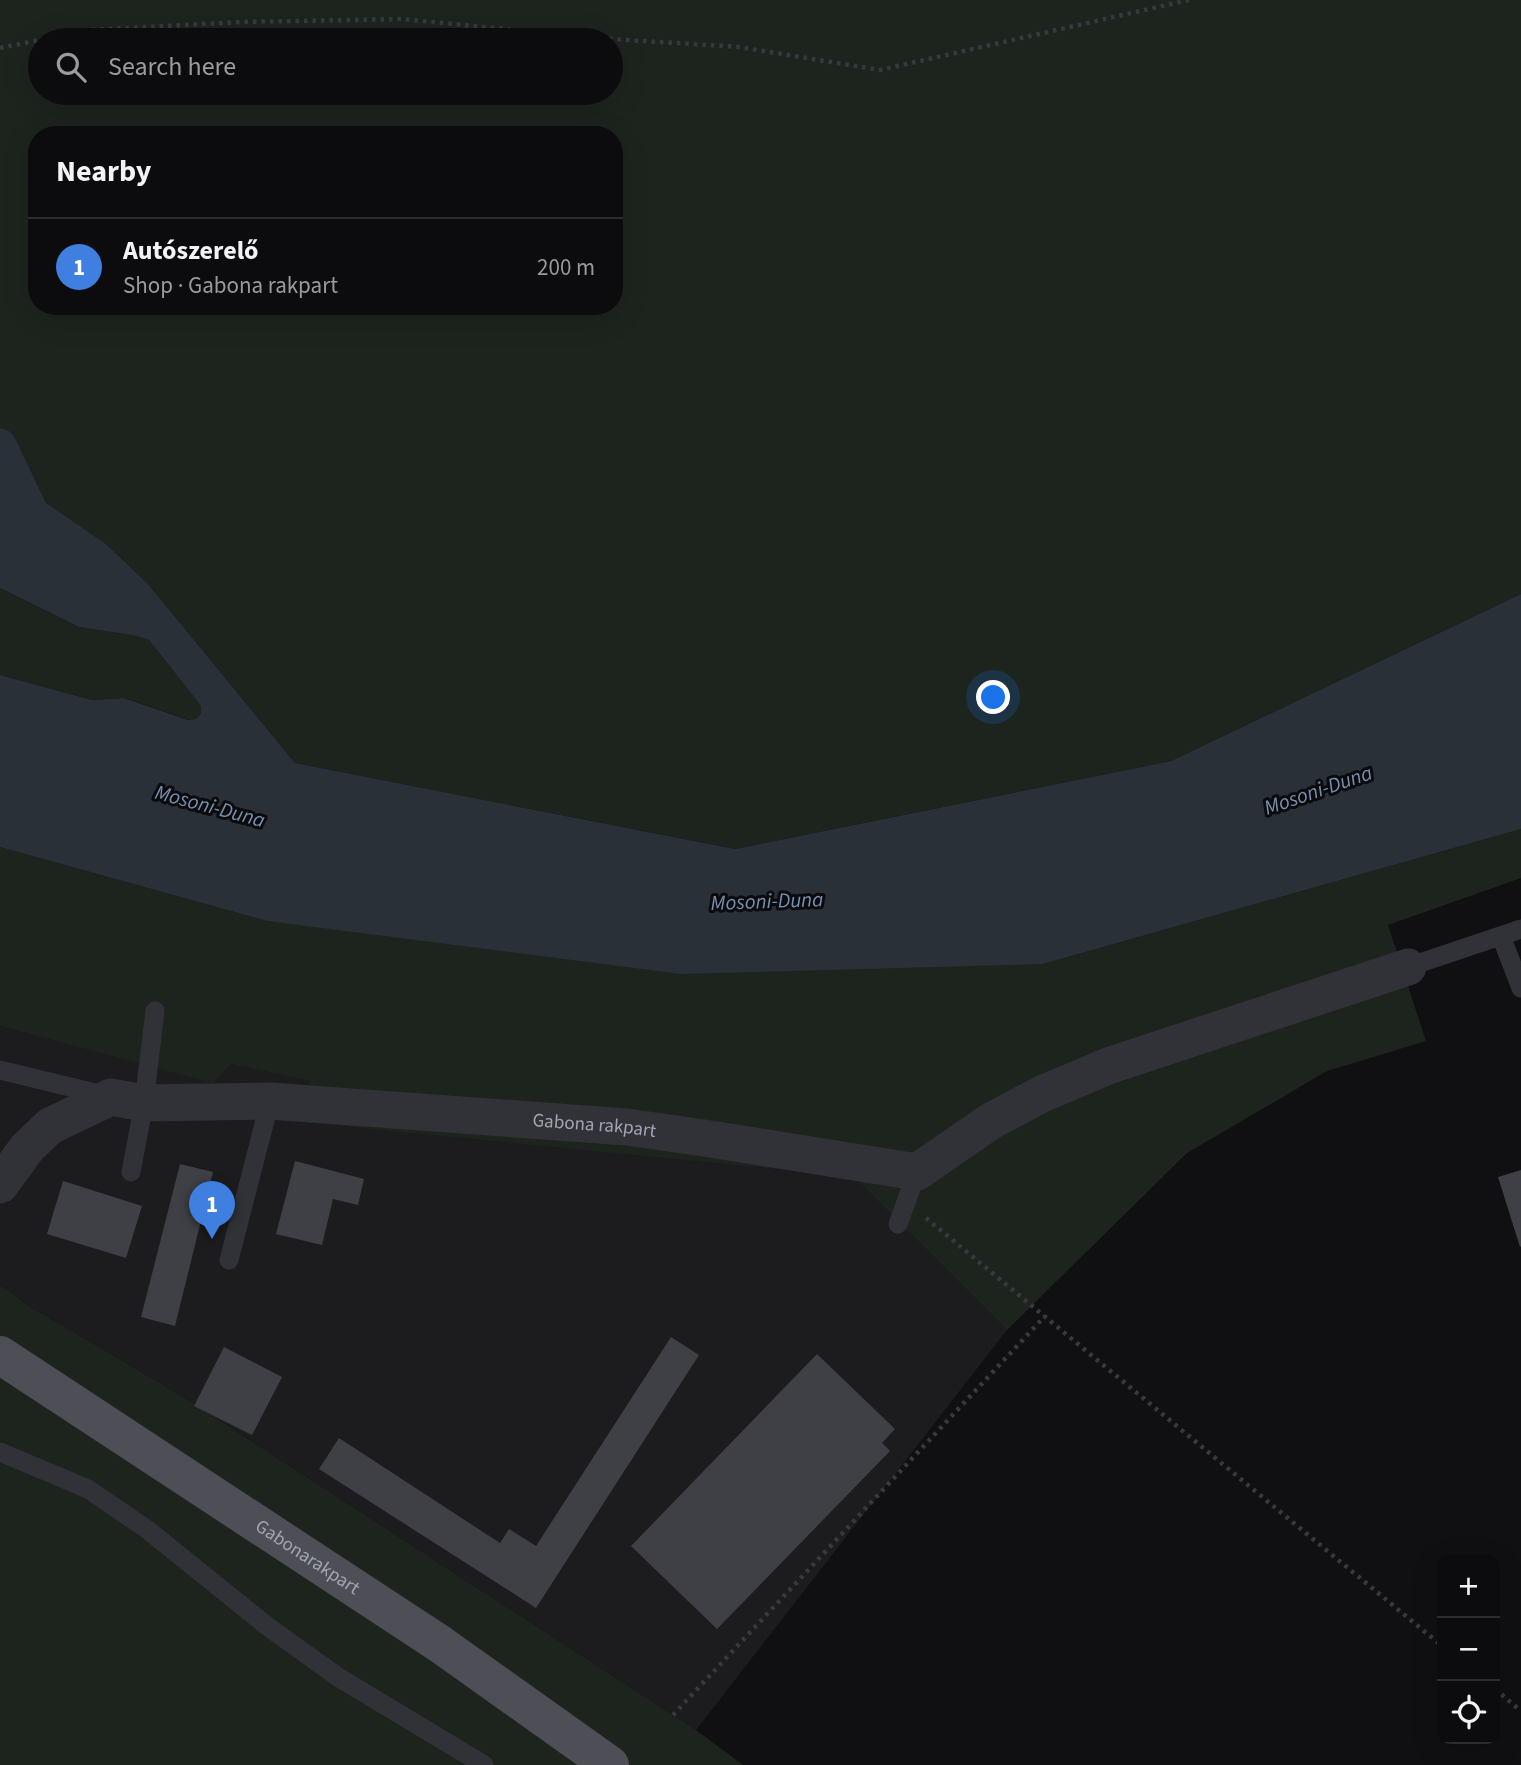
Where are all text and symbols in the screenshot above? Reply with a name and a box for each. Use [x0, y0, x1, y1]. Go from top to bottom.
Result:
search box [28, 28, 623, 105]
icon: search [52, 48, 90, 86]
text: Search here [108, 48, 236, 85]
text: Nearby [56, 150, 151, 193]
text: Autószerelő [123, 232, 259, 269]
text: 1 [73, 251, 85, 284]
text: 200 m [537, 251, 595, 284]
text: Shop · Gabona rakpart [123, 269, 338, 302]
your location [976, 680, 1010, 714]
water label: Mosoni-Duna [1260, 757, 1376, 823]
water label: Mosoni-Duna [152, 777, 268, 835]
water label: Mosoni-Duna [710, 884, 824, 918]
street label: Gabona rakpart [532, 1107, 658, 1145]
pin: 1 [189, 1181, 235, 1239]
street label: Gabonarakpart [250, 1513, 366, 1602]
map controls [1437, 1555, 1500, 1744]
button: + [1437, 1555, 1500, 1618]
button: − [1437, 1618, 1500, 1681]
button: locate [1437, 1681, 1500, 1744]

